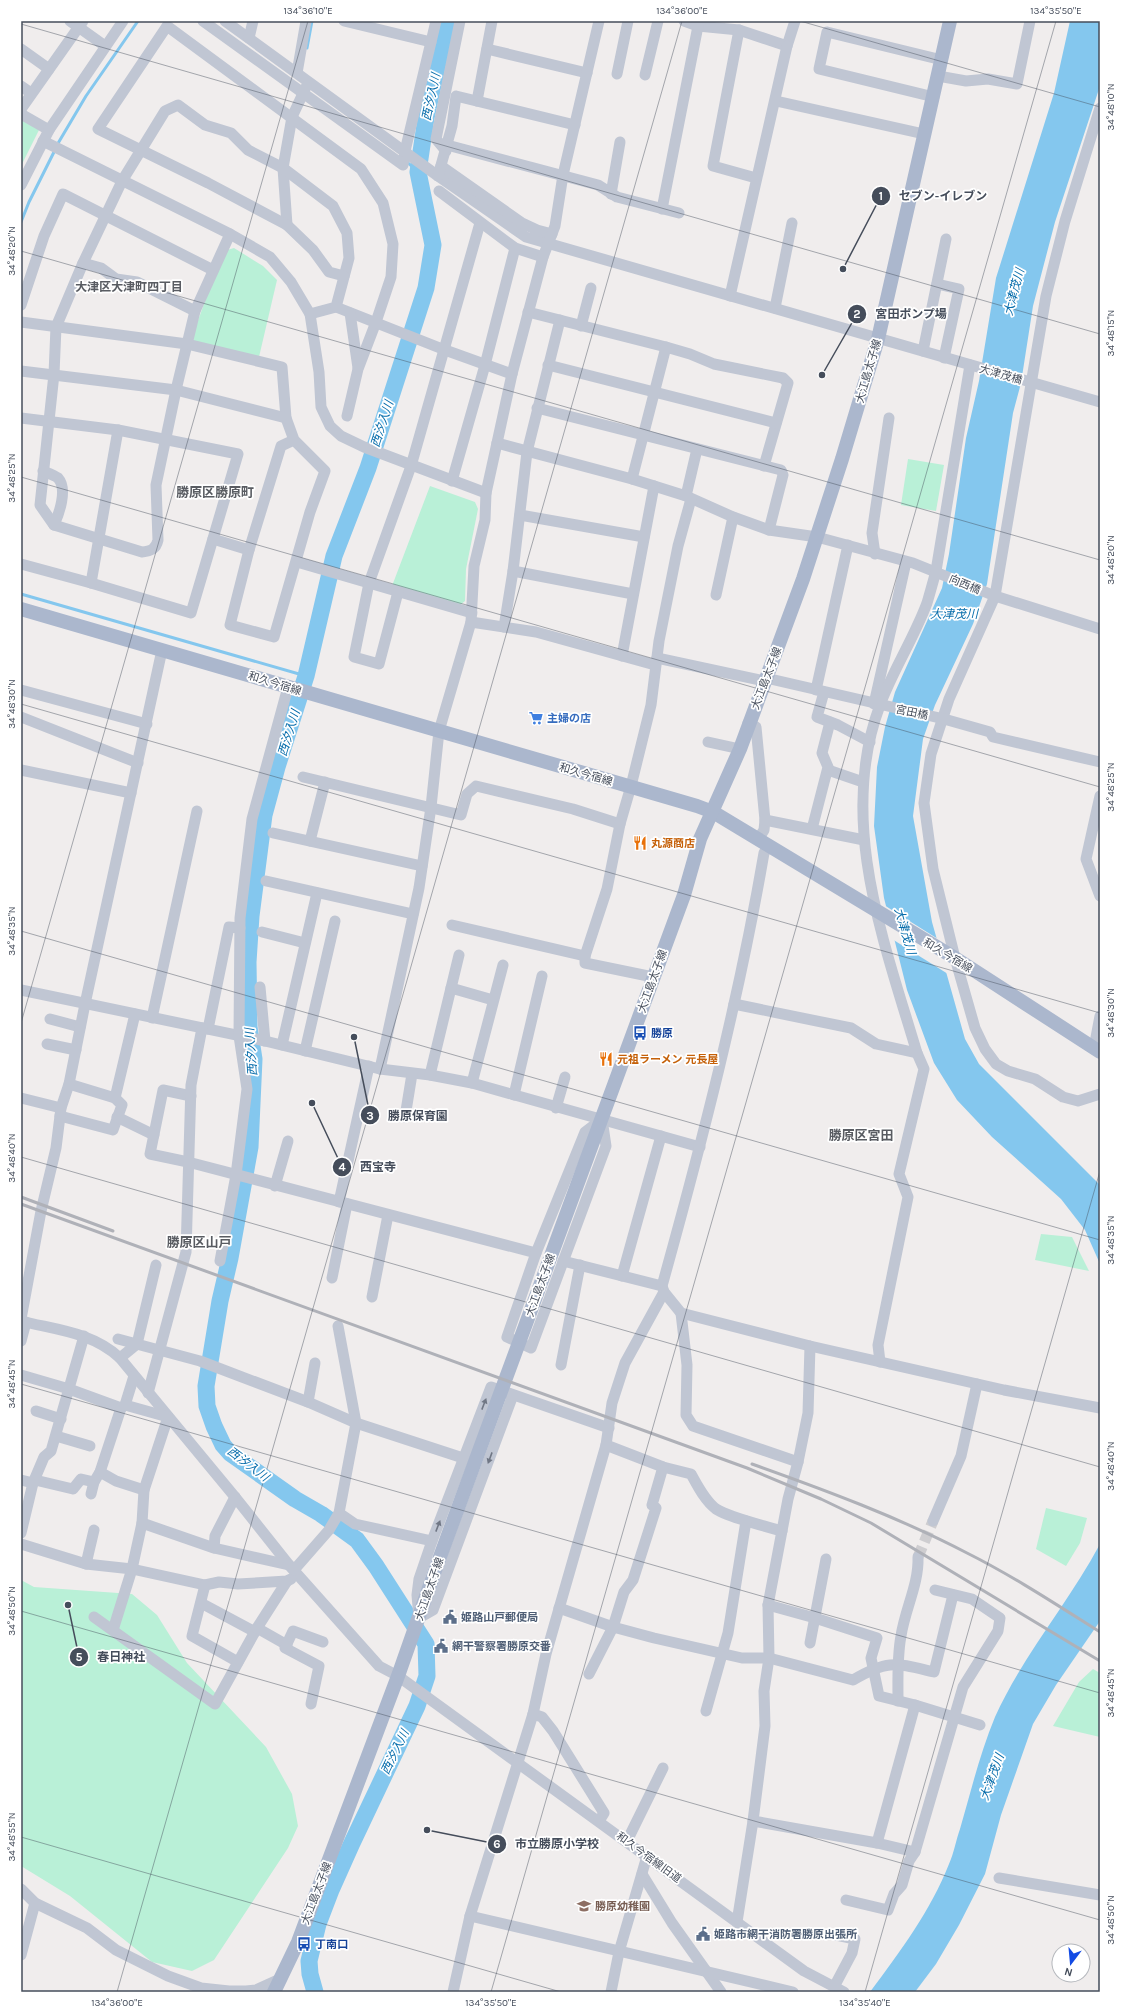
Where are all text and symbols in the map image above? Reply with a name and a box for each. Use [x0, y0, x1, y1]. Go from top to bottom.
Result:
text: 134°36'10"E [283, 5, 333, 17]
text: 134°36'00"E [656, 5, 708, 17]
text: 134°35'50"E [1030, 5, 1082, 17]
water label: 西汐入川 [419, 70, 443, 122]
text: 34°48'10"N [1105, 83, 1117, 131]
callout: セブン-イレブン [871, 184, 995, 208]
text: 1 [879, 189, 883, 203]
text: セブン-イレブン [899, 189, 987, 203]
text: 34°48'20"N [6, 226, 18, 276]
water label: 大津茂川 [1001, 265, 1027, 317]
district label: 大津区大津町四丁目 [75, 280, 183, 294]
callout: 宮田ポンプ場 [847, 302, 955, 326]
text: 2 [853, 307, 861, 321]
text: 宮田ポンプ場 [875, 307, 947, 321]
text: 34°48'15"N [1105, 310, 1117, 356]
street label: 大江島太子線 [853, 338, 884, 405]
street label: 大津茂橋 [978, 362, 1024, 387]
water label: 西汐入川 [368, 397, 397, 449]
text: 34°48'25"N [6, 453, 18, 503]
district label: 勝原区勝原町 [176, 485, 254, 500]
text: 34°48'20"N [1105, 535, 1117, 585]
street label: 向西橋 [947, 572, 983, 597]
water label: 大津茂川 [930, 607, 980, 621]
street label: 大江島太子線 [749, 645, 784, 711]
street label: 和久今宿線 [247, 669, 303, 698]
text: 34°48'30"N [6, 679, 18, 729]
street label: 宮田橋 [894, 703, 929, 722]
water label: 西汐入川 [275, 706, 303, 758]
supermarket icon: 主婦の店 [528, 710, 544, 726]
place label: 主婦の店 [547, 712, 591, 725]
street label: 和久今宿線 [558, 761, 614, 788]
text: 34°48'25"N [1105, 762, 1117, 812]
restaurant icon: 丸源商店 [632, 835, 648, 851]
place label: 丸源商店 [651, 837, 695, 850]
text: 34°48'35"N [6, 906, 18, 956]
water label: 大津茂川 [892, 906, 919, 958]
street label: 和久今宿線 [921, 936, 975, 975]
street label: 大江島太子線 [635, 948, 670, 1014]
text: 34°48'30"N [1105, 988, 1117, 1038]
bus stop icon: 勝原 [632, 1025, 648, 1041]
water label: 西汐入川 [242, 1026, 260, 1076]
place label: 勝原 [651, 1027, 673, 1040]
restaurant icon: 元祖ラーメン 元長屋 [598, 1051, 614, 1067]
place label: 元祖ラーメン 元長屋 [617, 1053, 718, 1066]
callout: 勝原保育園 [360, 1103, 456, 1127]
text: 3 [366, 1109, 374, 1123]
text: 勝原保育園 [388, 1109, 448, 1123]
district label: 勝原区宮田 [828, 1128, 894, 1143]
text: 34°48'40"N [6, 1133, 18, 1183]
callout: 西宝寺 [332, 1155, 404, 1179]
text: 4 [338, 1160, 346, 1174]
text: 西宝寺 [360, 1160, 396, 1174]
text: 34°48'35"N [1105, 1215, 1117, 1265]
district label: 勝原区山戸 [166, 1235, 232, 1250]
street label: 大江島太子線 [523, 1252, 558, 1318]
text: 34°48'45"N [6, 1359, 18, 1409]
one-way arrow [481, 1399, 487, 1410]
text: 34°48'40"N [1105, 1441, 1117, 1491]
water label: 西汐入川 [225, 1444, 273, 1485]
one-way arrow [487, 1452, 493, 1464]
one-way arrow [435, 1519, 441, 1531]
street label: 大江島太子線 [413, 1556, 446, 1622]
text: 34°48'50"N [6, 1586, 18, 1636]
public building icon: 姫路山戸郵便局 [442, 1609, 458, 1625]
place label: 姫路山戸郵便局 [461, 1611, 538, 1624]
public building icon: 網干警察署勝原交番 [433, 1638, 449, 1654]
place label: 網干警察署勝原交番 [452, 1640, 551, 1653]
callout: 春日神社 [69, 1645, 153, 1669]
text: 5 [76, 1650, 83, 1664]
text: 春日神社 [97, 1650, 145, 1664]
text: 34°48'45"N [1105, 1668, 1117, 1718]
water label: 西汐入川 [378, 1726, 413, 1777]
water label: 大津茂川 [977, 1750, 1007, 1802]
text: 34°48'55"N [6, 1812, 18, 1862]
street label: 和久今宿線旧道 [614, 1830, 684, 1885]
callout: 市立勝原小学校 [487, 1832, 607, 1856]
text: 6 [493, 1837, 501, 1851]
text: 市立勝原小学校 [515, 1837, 599, 1851]
street label: 大江島太子線 [299, 1860, 334, 1926]
text: 34°48'50"N [1105, 1895, 1117, 1945]
school or university icon: 勝原幼稚園 [576, 1898, 592, 1914]
place label: 勝原幼稚園 [595, 1900, 650, 1913]
public building icon: 姫路市網干消防署勝原出張所 [695, 1926, 711, 1942]
place label: 姫路市網干消防署勝原出張所 [714, 1928, 857, 1941]
bus stop icon: 丁南口 [296, 1936, 312, 1952]
place label: 丁南口 [315, 1938, 348, 1951]
north arrow [1051, 1943, 1091, 1983]
text: N [1063, 1965, 1074, 1979]
text: 134°36'00"E [91, 1997, 143, 2009]
text: 134°35'50"E [465, 1997, 517, 2009]
text: 134°35'40"E [839, 1997, 891, 2009]

